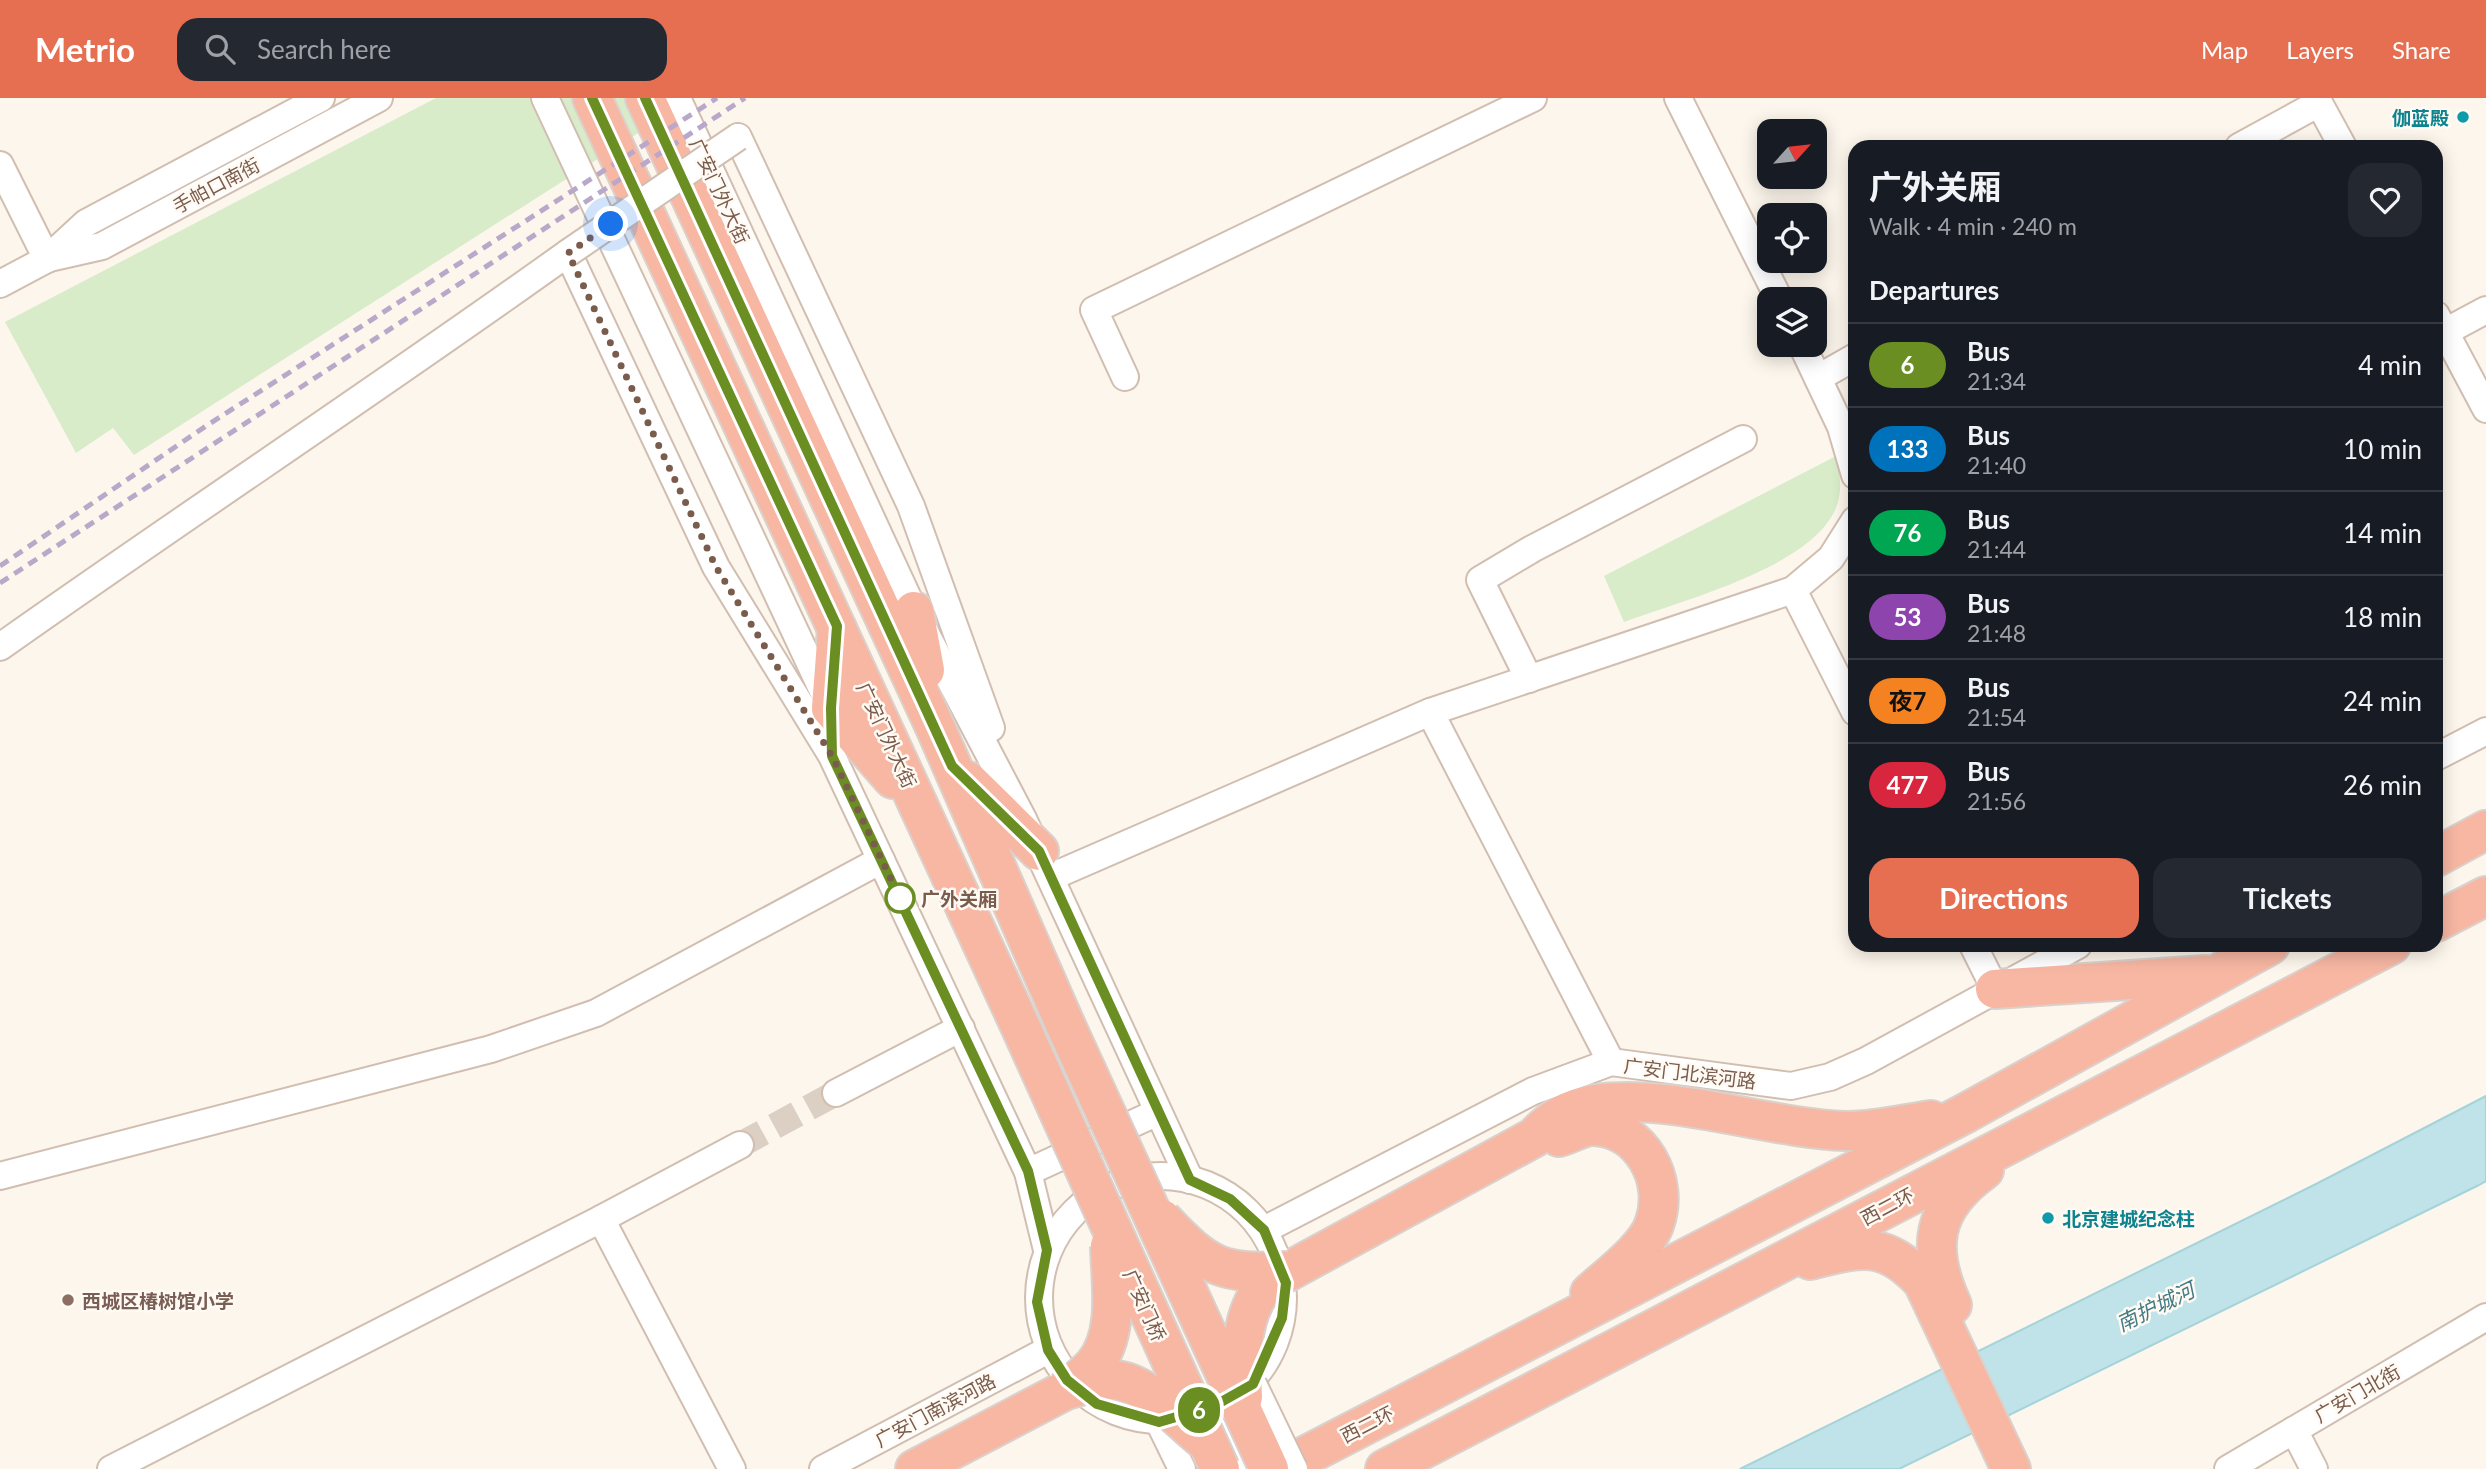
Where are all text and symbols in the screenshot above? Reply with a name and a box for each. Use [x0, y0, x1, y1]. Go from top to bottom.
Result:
search box [177, 18, 667, 81]
text: Metrio [35, 29, 135, 69]
icon: search [201, 30, 239, 68]
text: Search here [257, 33, 391, 65]
text: Map [2201, 35, 2248, 64]
text: Layers [2286, 35, 2354, 64]
text: Share [2392, 35, 2451, 64]
place label: 伽蓝殿 [2392, 106, 2449, 129]
marker: 伽蓝殿 [2455, 109, 2471, 125]
north arrow [1757, 119, 1827, 189]
map controls [1757, 119, 1827, 357]
street label: 广安门外大街 [685, 134, 755, 248]
street label: 手帕口南街 [169, 153, 263, 217]
button: heart [2348, 163, 2422, 237]
text: 广外关厢 [1869, 166, 2001, 206]
button: locate [1757, 203, 1827, 273]
your location [593, 206, 628, 241]
text: Walk · 4 min · 240 m [1869, 212, 2077, 240]
text: Departures [1869, 274, 1999, 306]
button: layers [1757, 287, 1827, 357]
text: Bus [1967, 335, 2010, 367]
text: 4 min [2358, 349, 2422, 381]
text: 6 [1901, 350, 1914, 379]
text: 21:34 [1967, 367, 2026, 395]
text: Bus [1967, 419, 2010, 451]
text: 10 min [2343, 433, 2422, 465]
text: 133 [1887, 434, 1928, 463]
text: 21:40 [1967, 451, 2026, 479]
text: Bus [1967, 503, 2010, 535]
text: 14 min [2343, 517, 2422, 549]
text: 76 [1894, 518, 1921, 547]
text: 21:44 [1967, 535, 2026, 563]
text: Bus [1967, 587, 2010, 619]
text: 18 min [2343, 601, 2422, 633]
text: 53 [1894, 602, 1921, 631]
text: 21:48 [1967, 619, 2026, 647]
text: Bus [1967, 671, 2010, 703]
street label: 广安门外大街 [852, 678, 922, 792]
text: 24 min [2343, 685, 2422, 717]
text: 夜7 [1889, 686, 1926, 715]
text: 21:54 [1967, 703, 2026, 731]
text: Bus [1967, 755, 2010, 787]
text: 26 min [2343, 769, 2422, 801]
text: 477 [1887, 770, 1928, 799]
text: 21:56 [1967, 787, 2026, 815]
button: Directions [1869, 858, 2139, 938]
button: Tickets [2153, 858, 2422, 938]
marker: 广外关厢 [885, 883, 915, 913]
place label: 广外关厢 [921, 887, 997, 910]
street label: 广安门北滨河路 [1623, 1053, 1757, 1093]
street label: 西二环 [1856, 1182, 1918, 1230]
place label: 北京建城纪念柱 [2062, 1207, 2195, 1230]
marker: 北京建城纪念柱 [2040, 1210, 2056, 1226]
street label: 广安门桥 [1119, 1266, 1171, 1344]
water label: 南护城河 [2112, 1275, 2202, 1336]
place label: 西城区椿树馆小学 [82, 1289, 234, 1312]
marker: 西城区椿树馆小学 [60, 1292, 76, 1308]
street label: 广安门北街 [2310, 1359, 2404, 1427]
street label: 广安门南滨河路 [871, 1369, 999, 1451]
line badge: 6 [1176, 1387, 1222, 1433]
text: 6 [1192, 1395, 1206, 1424]
street label: 西二环 [1336, 1401, 1398, 1447]

